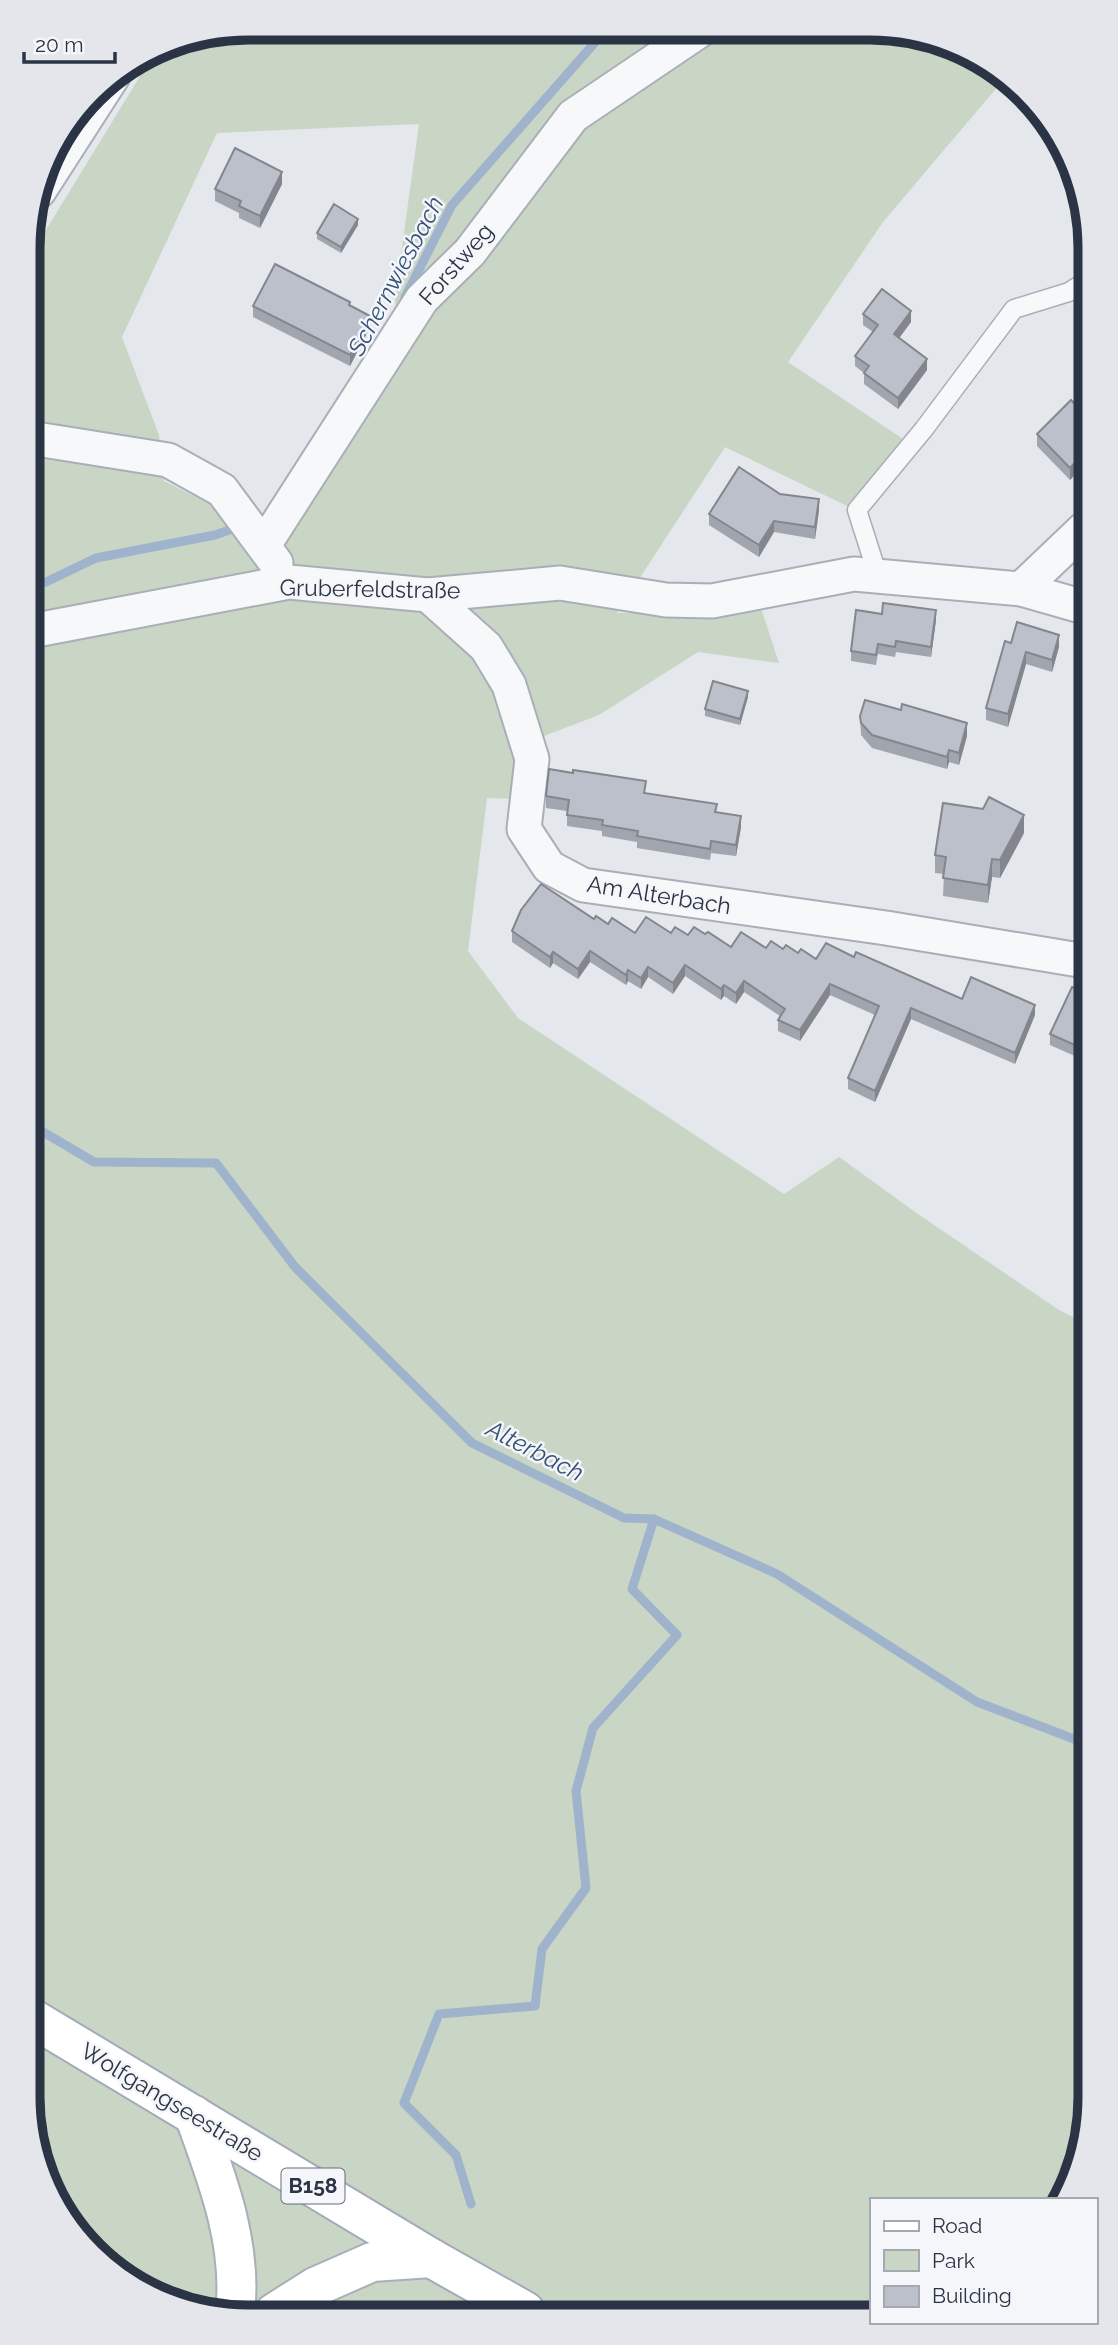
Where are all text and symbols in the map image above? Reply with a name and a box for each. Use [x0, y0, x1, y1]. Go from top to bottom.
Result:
scale bar [24, 21, 116, 65]
text: 20 m [35, 32, 83, 57]
water label: Schernwiesbach [341, 191, 450, 361]
street label: Forstweg [413, 217, 498, 310]
street label: Gruberfeldstraße [279, 573, 461, 604]
street label: Am Alterbach [585, 870, 733, 919]
water label: Alterbach [480, 1413, 589, 1487]
street label: Wolfgangseestraße [76, 2036, 268, 2167]
road number: B158 [282, 2168, 344, 2204]
legend [870, 2198, 1097, 2324]
text: Road [932, 2213, 982, 2238]
text: Park [932, 2248, 975, 2273]
text: Building [932, 2283, 1012, 2308]

